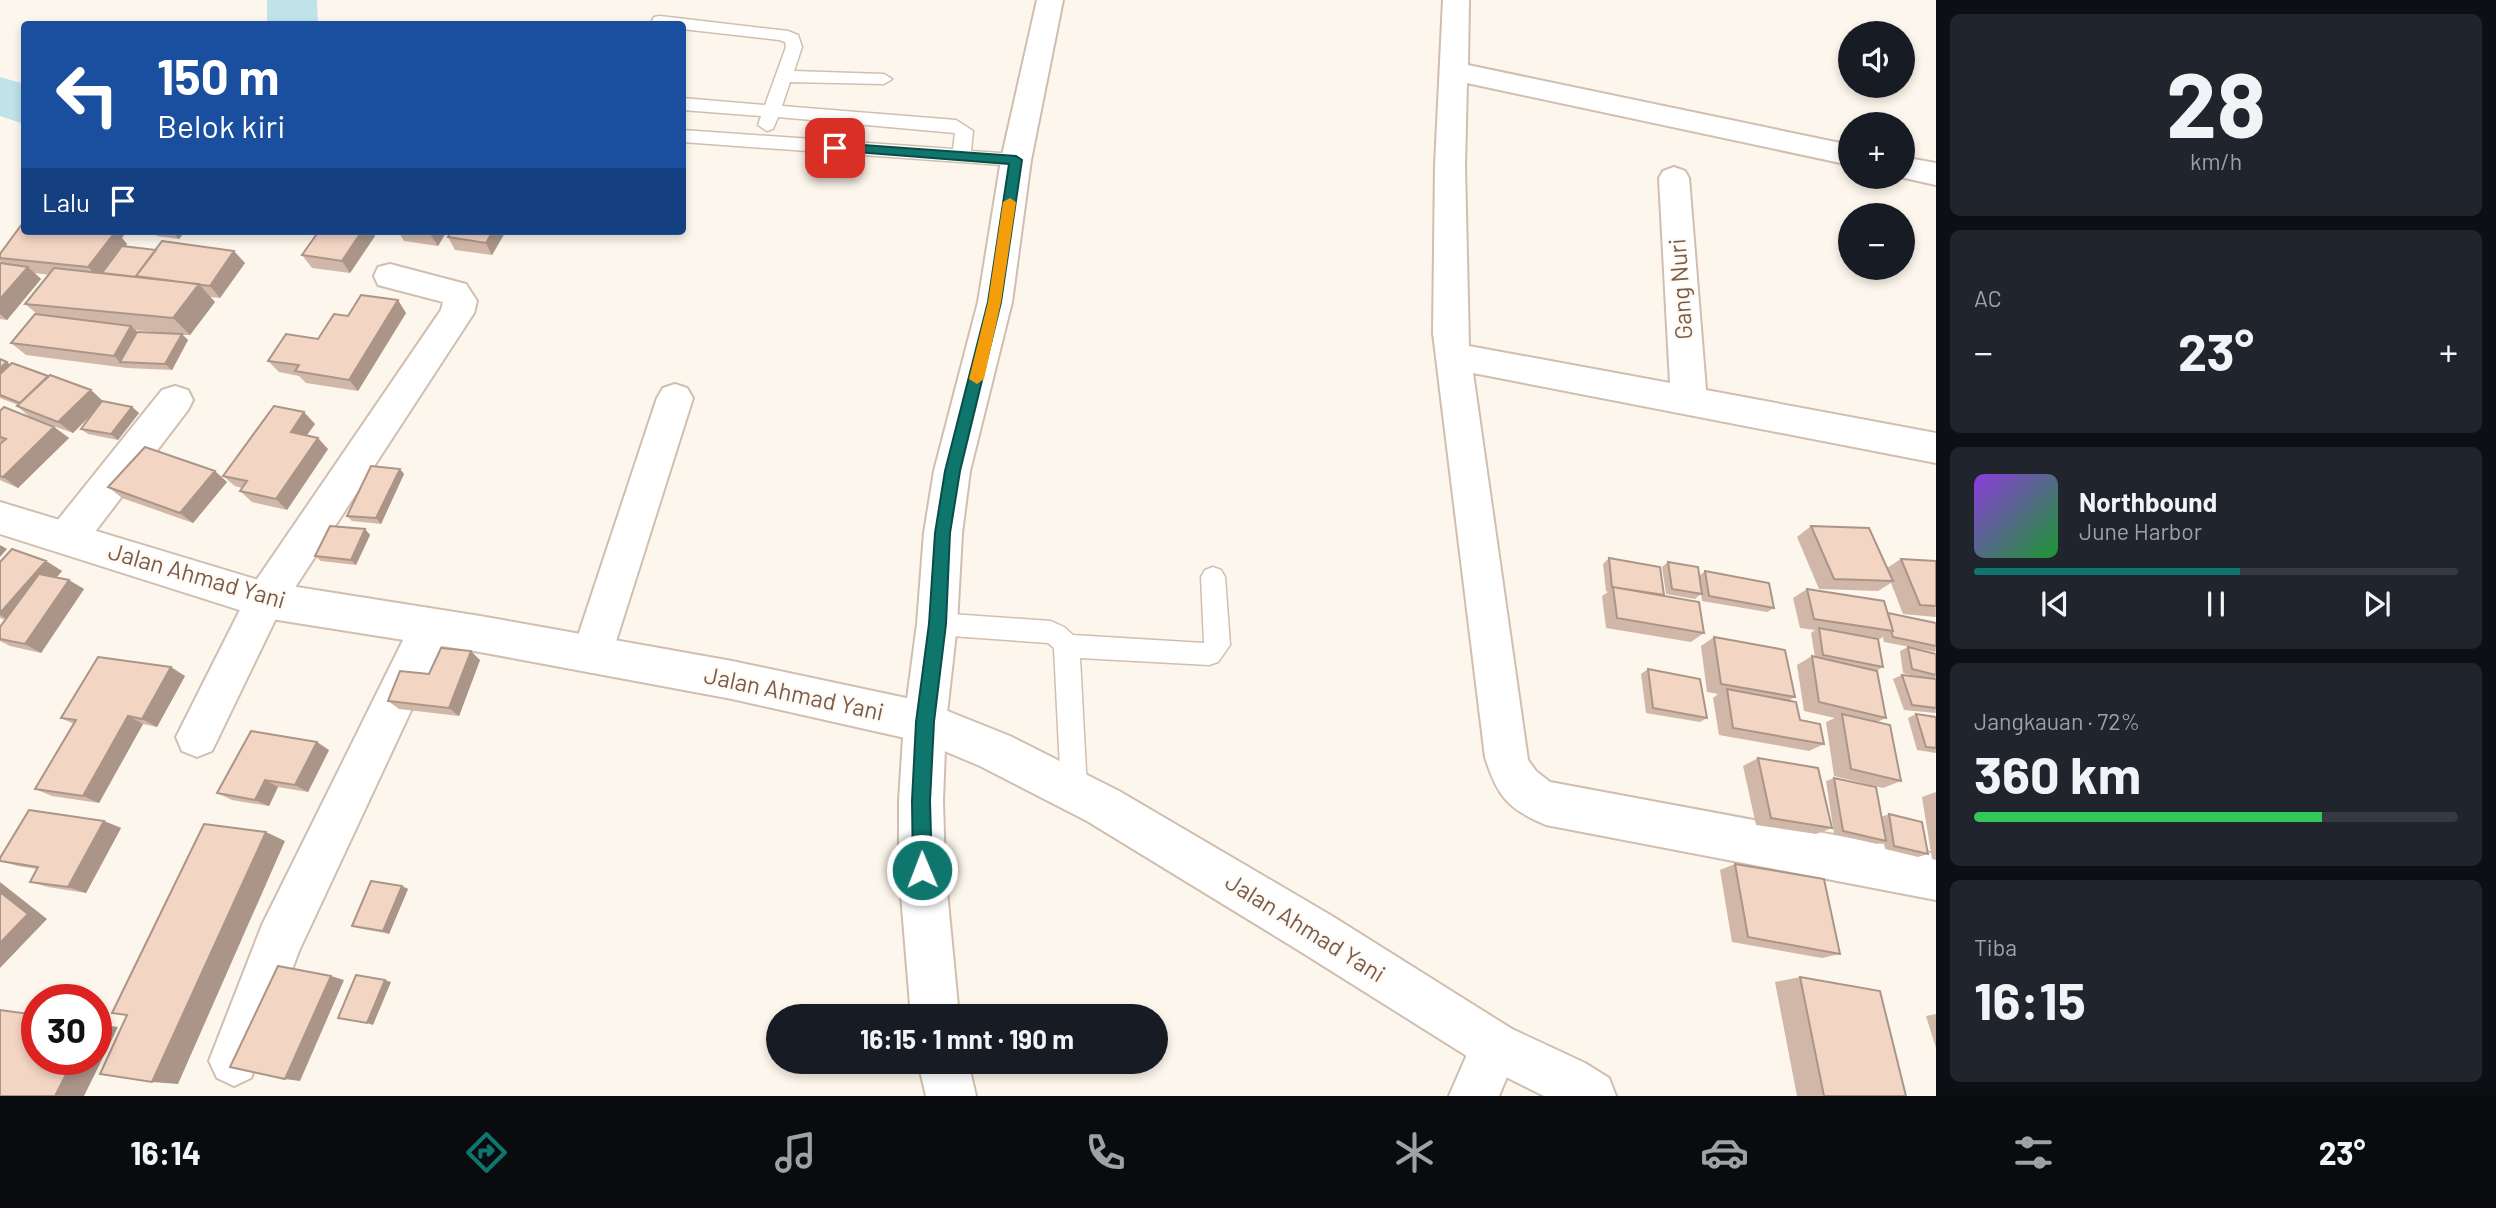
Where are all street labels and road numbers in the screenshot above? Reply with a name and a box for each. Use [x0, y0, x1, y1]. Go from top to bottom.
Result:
street label: Gang Nuri [1662, 238, 1698, 341]
street label: Jalan Ahmad Yani [105, 535, 289, 614]
street label: Jalan Ahmad Yani [702, 659, 887, 726]
street label: Jalan Ahmad Yani [1221, 866, 1391, 988]

